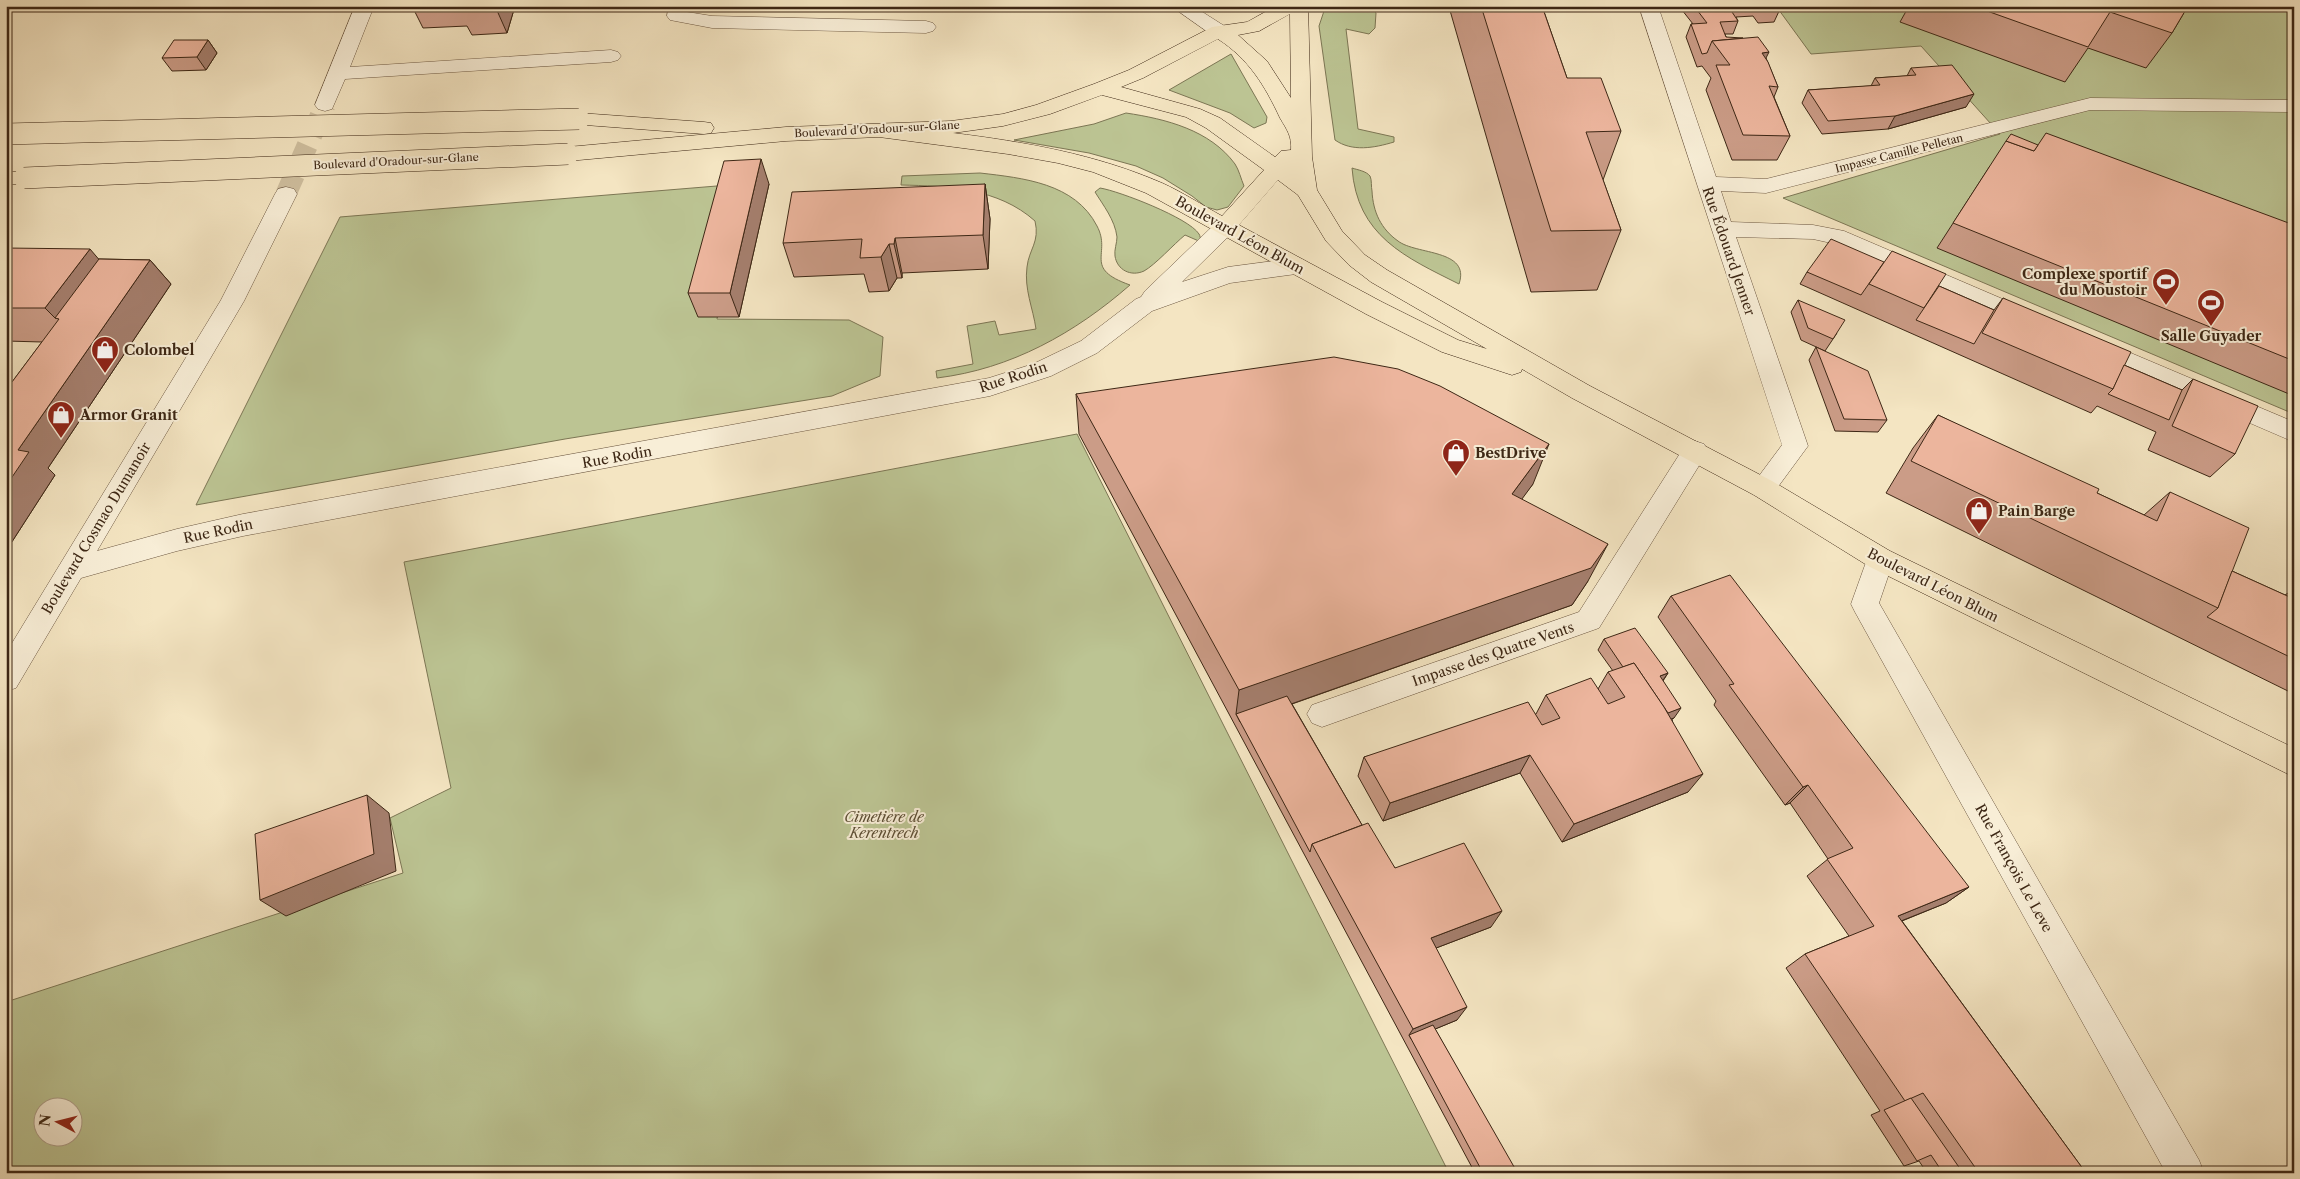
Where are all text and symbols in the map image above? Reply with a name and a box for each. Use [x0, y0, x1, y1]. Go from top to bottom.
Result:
street label: Boulevard d'Oradour-sur-Glane [794, 118, 960, 140]
street label: Impasse Camille Pelletan [1833, 130, 1965, 176]
street label: Boulevard d'Oradour-sur-Glane [313, 150, 479, 172]
street label: Rue Édouard Jenner [1699, 184, 1760, 318]
street label: Boulevard Léon Blum [1172, 192, 1308, 278]
place label: Complexe sportif du Moustoir [2022, 265, 2149, 299]
sports icon: Complexe sportif du Moustoir [2151, 267, 2181, 306]
sports icon: Salle Guyader [2196, 288, 2226, 327]
place label: Salle Guyader [2161, 327, 2262, 345]
shop icon: Colombel [90, 335, 120, 374]
place label: Colombel [124, 341, 194, 359]
street label: Rue Rodin [977, 357, 1050, 396]
shop icon: Armor Granit [46, 400, 76, 439]
place label: Armor Granit [79, 406, 178, 424]
shop icon: BestDrive [1441, 438, 1471, 477]
street label: Boulevard Cosmao Dumanoir [37, 439, 155, 617]
street label: Rue Rodin [581, 442, 654, 472]
place label: BestDrive [1475, 444, 1546, 462]
shop icon: Pain Barge [1964, 496, 1994, 535]
place label: Pain Barge [1998, 502, 2075, 520]
street label: Rue Rodin [182, 515, 255, 547]
street label: Boulevard Léon Blum [1864, 544, 2002, 626]
street label: Impasse des Quatre Vents [1410, 618, 1576, 690]
street label: Rue François Le Leve [1971, 801, 2057, 936]
park label: Cimetière de Kerentrech [844, 808, 925, 842]
north arrow [32, 1096, 82, 1146]
text: N [35, 1113, 55, 1128]

